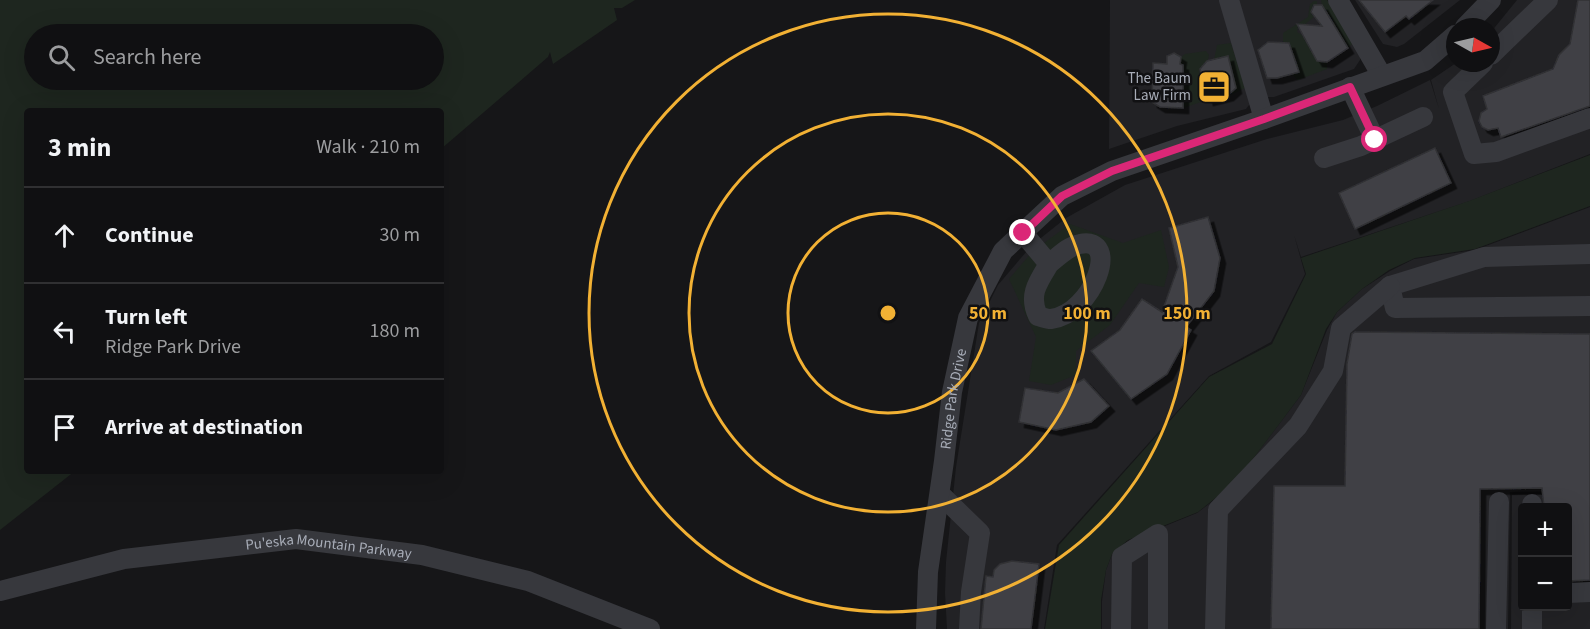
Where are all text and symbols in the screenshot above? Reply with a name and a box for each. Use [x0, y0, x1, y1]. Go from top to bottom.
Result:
north arrow [1446, 18, 1500, 72]
search box [24, 24, 444, 90]
icon: search [45, 41, 78, 74]
text: Search here [93, 41, 201, 73]
place label: The Baum Law Firm [1127, 68, 1191, 106]
office icon: The Baum Law Firm [1196, 69, 1232, 105]
route start [1361, 126, 1387, 152]
text: 3 min [48, 129, 111, 166]
text: Walk · 210 m [316, 133, 420, 161]
icon: ahead [48, 219, 81, 252]
text: Continue [105, 219, 194, 251]
route end [1009, 219, 1035, 245]
text: 30 m [380, 221, 420, 249]
text: Turn left [105, 301, 187, 333]
text: 50 m [969, 301, 1007, 326]
text: 100 m [1063, 301, 1111, 326]
text: 150 m [1163, 301, 1211, 326]
centre of rings [878, 303, 898, 323]
icon: left [48, 315, 81, 348]
text: 180 m [370, 317, 420, 345]
text: Ridge Park Drive [105, 333, 241, 361]
street label: Ridge Park Drive [935, 346, 972, 451]
icon: arrive [48, 411, 81, 444]
text: Arrive at destination [105, 411, 303, 443]
map controls [1518, 503, 1572, 611]
button: + [1518, 503, 1572, 557]
street label: Pu'eska Mountain Parkway [244, 529, 413, 564]
button: − [1518, 557, 1572, 611]

